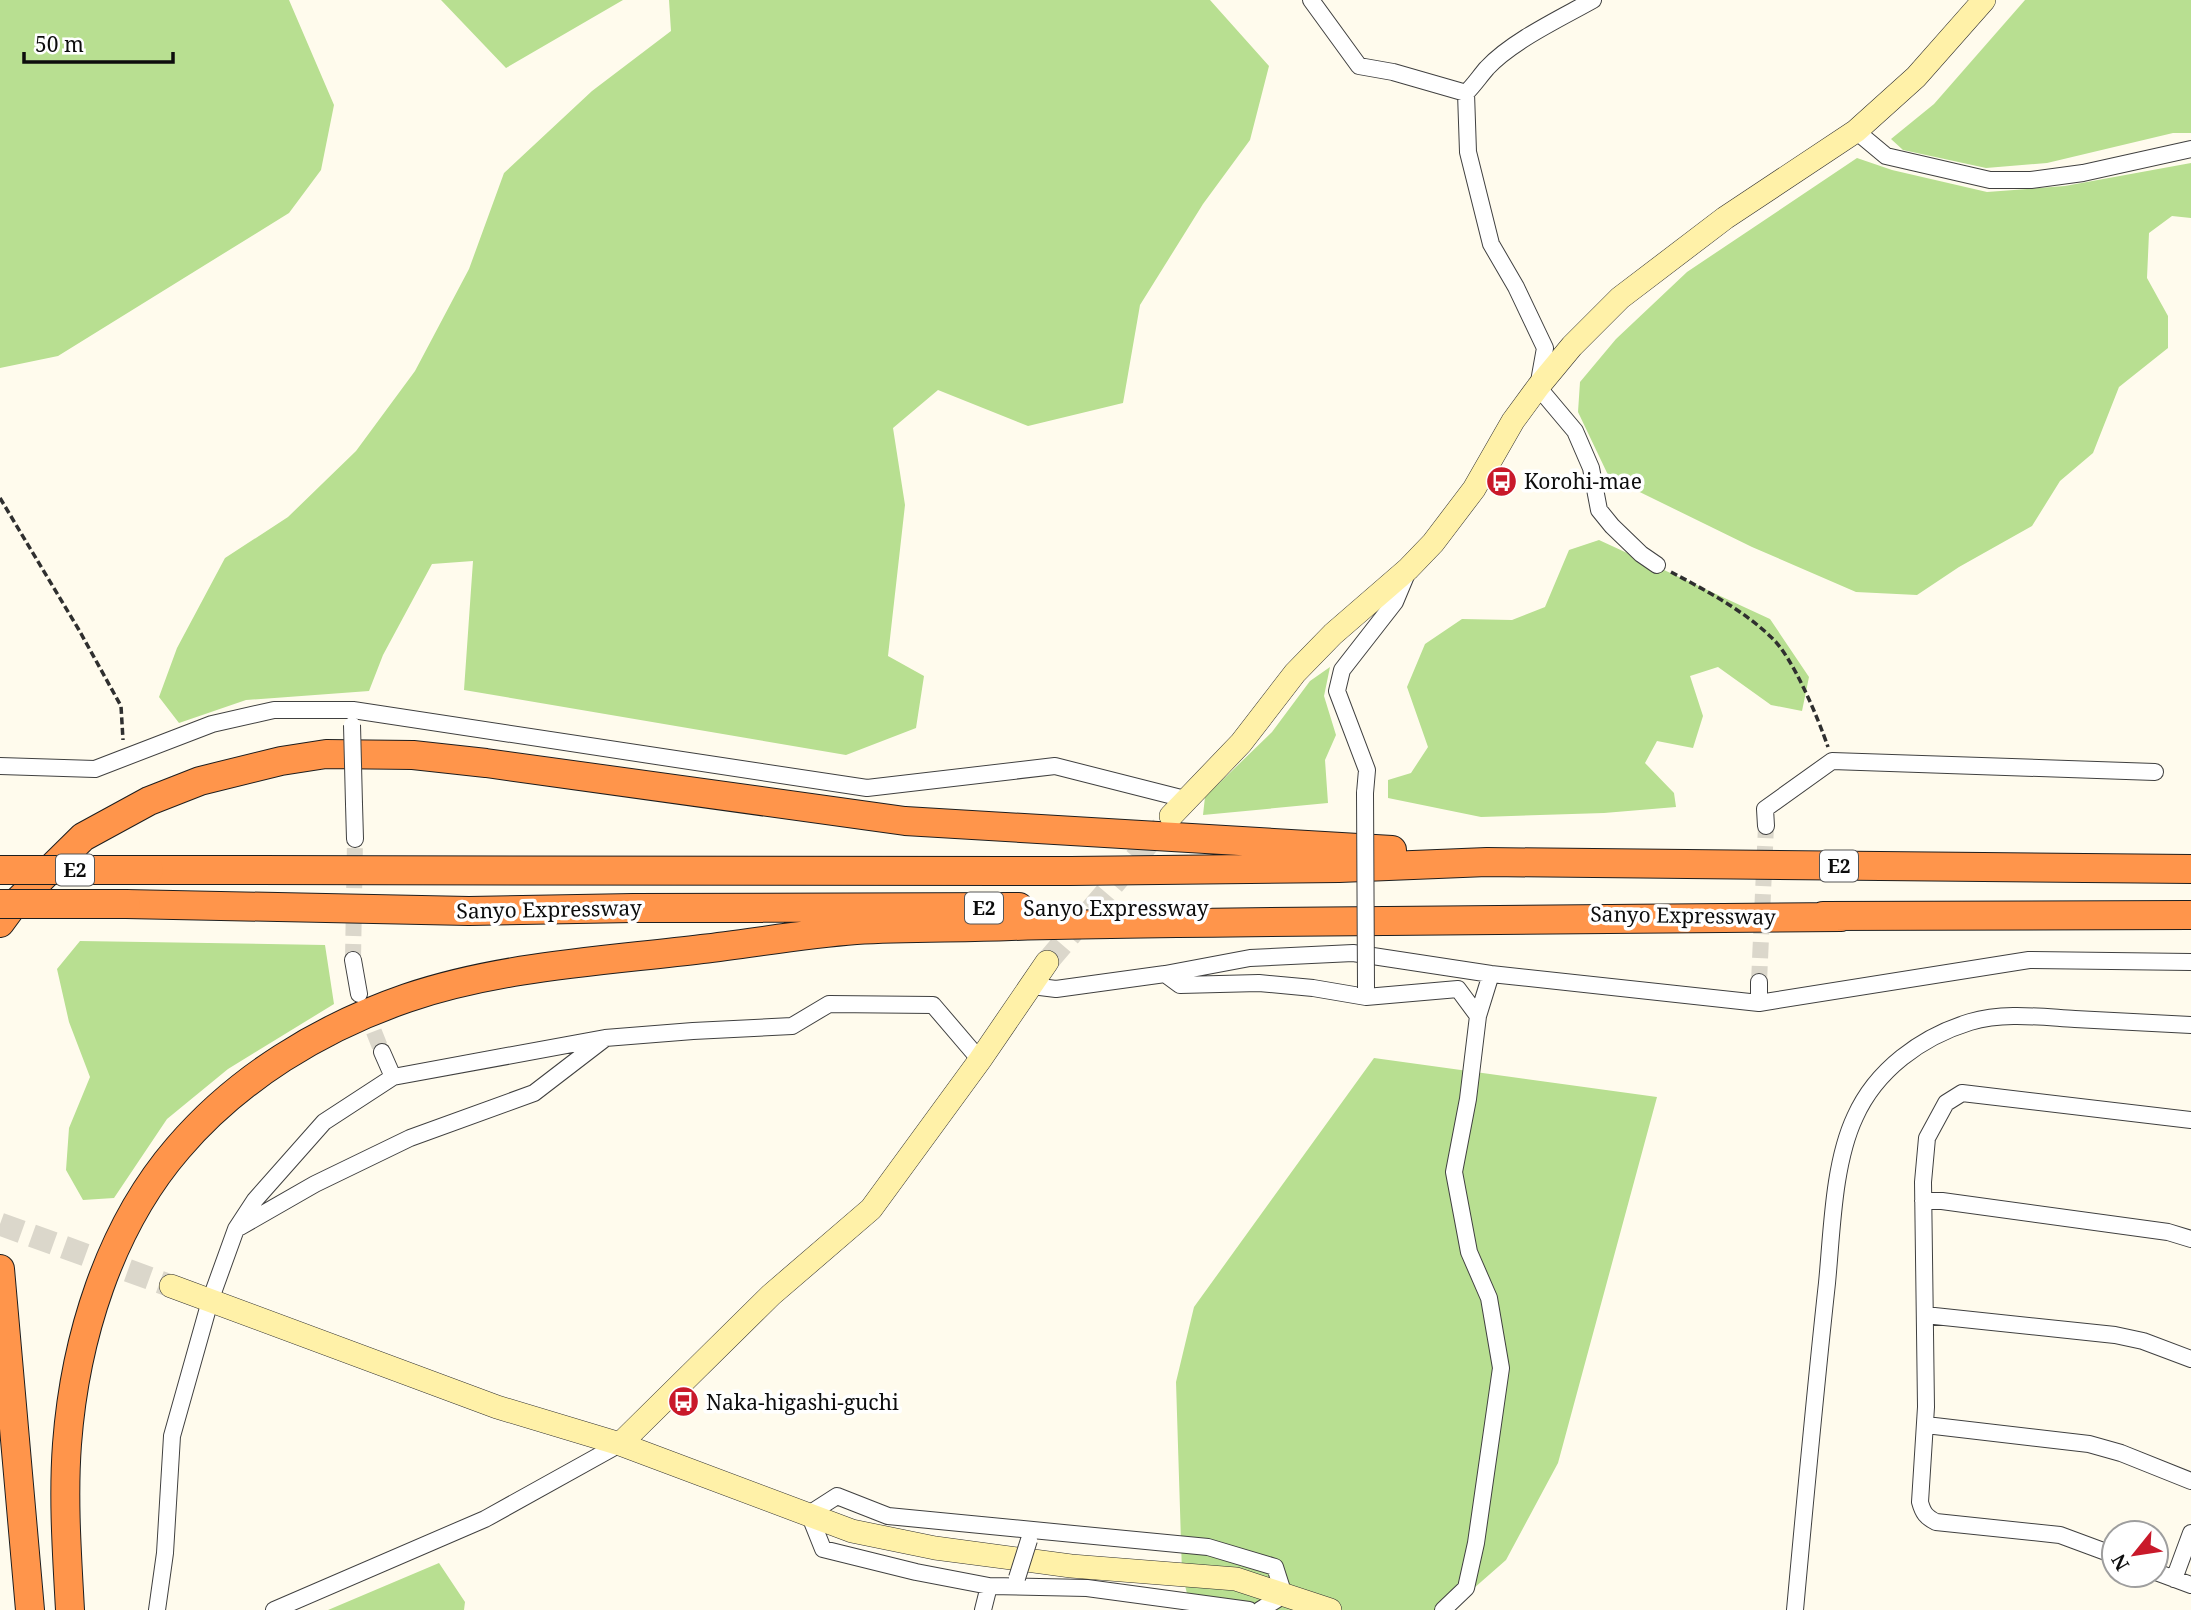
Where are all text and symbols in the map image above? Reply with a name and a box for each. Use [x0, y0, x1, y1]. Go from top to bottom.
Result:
scale bar [24, 21, 173, 65]
text: 50 m [35, 30, 84, 58]
bus stop icon: Korohi-mae [1484, 464, 1518, 498]
place label: Korohi-mae [1524, 467, 1642, 495]
road number: E2 [1820, 850, 1858, 881]
road number: E2 [56, 855, 94, 886]
street label: Sanyo Expressway [456, 893, 642, 925]
road number: E2 [965, 893, 1003, 924]
street label: Sanyo Expressway [1023, 894, 1209, 922]
street label: Sanyo Expressway [1590, 899, 1776, 931]
bus stop icon: Naka-higashi-guchi [666, 1385, 700, 1419]
place label: Naka-higashi-guchi [706, 1388, 899, 1416]
north arrow [2100, 1519, 2170, 1589]
text: N [2105, 1549, 2135, 1575]

